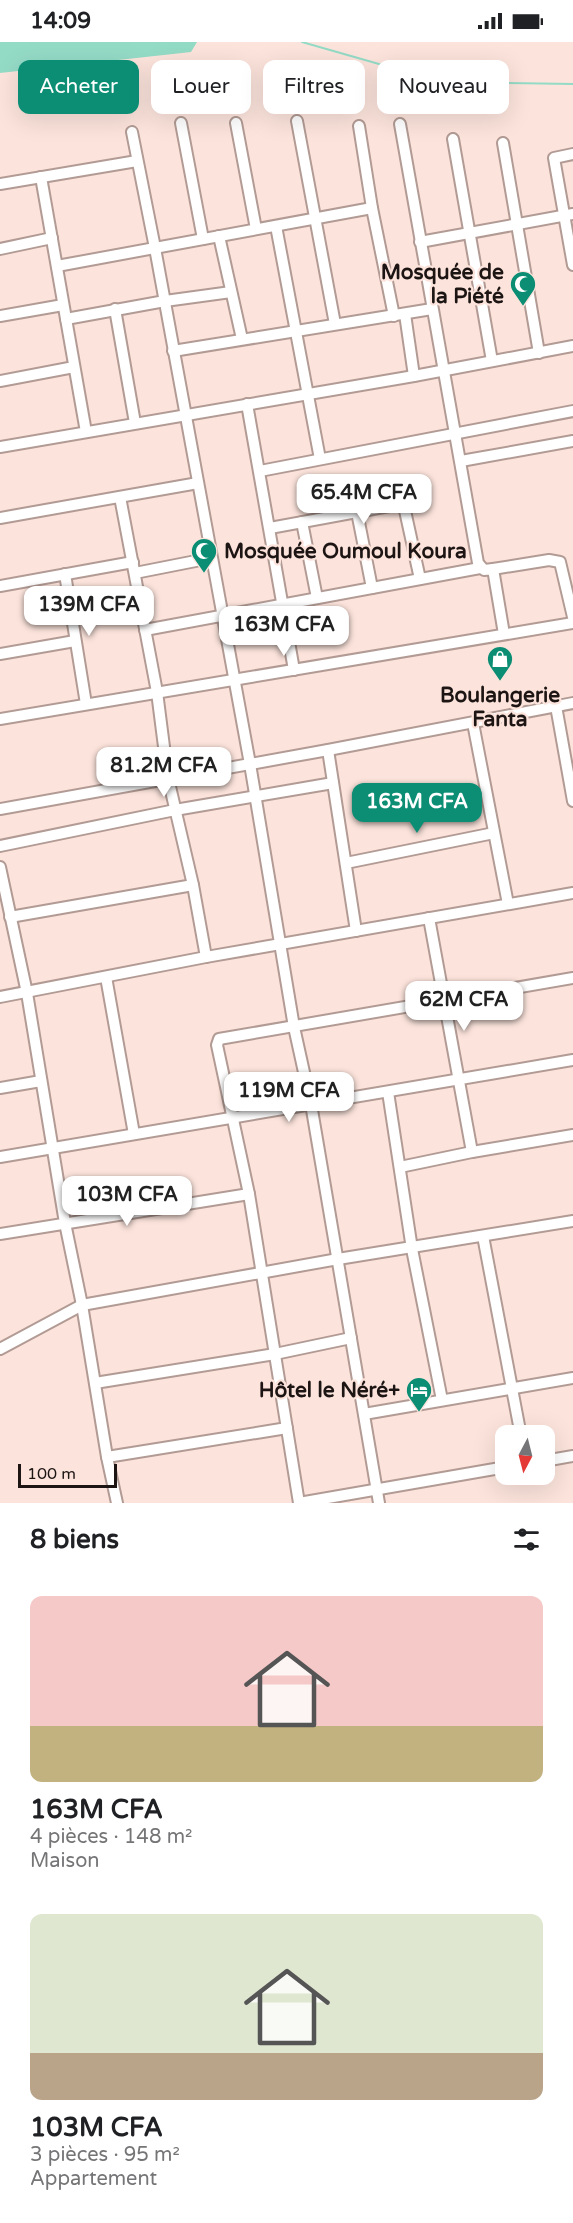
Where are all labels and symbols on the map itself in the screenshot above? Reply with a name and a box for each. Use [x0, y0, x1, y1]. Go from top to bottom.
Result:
place label: Mosquée de la Piété [381, 260, 504, 309]
mosque icon: Mosquée de la Piété [508, 269, 538, 307]
pin: 65.4M CFA [295, 474, 433, 525]
mosque icon: Mosquée Oumoul Koura [189, 536, 219, 574]
place label: Mosquée Oumoul Koura [224, 539, 467, 564]
pin: 139M CFA [27, 586, 151, 637]
pin: 163M CFA [222, 606, 346, 657]
shop icon: Boulangerie Fanta [485, 644, 515, 682]
place label: Boulangerie Fanta [440, 683, 560, 732]
pin: 81.2M CFA [95, 747, 233, 798]
pin: 163M CFA [355, 783, 479, 834]
pin: 62M CFA [409, 981, 519, 1032]
pin: 119M CFA [227, 1072, 351, 1123]
pin: 103M CFA [65, 1176, 189, 1227]
hotel icon: Hôtel le Néré+ [404, 1375, 434, 1413]
place label: Hôtel le Néré+ [259, 1378, 400, 1403]
north arrow [495, 1425, 555, 1485]
scale bar [18, 1461, 117, 1488]

